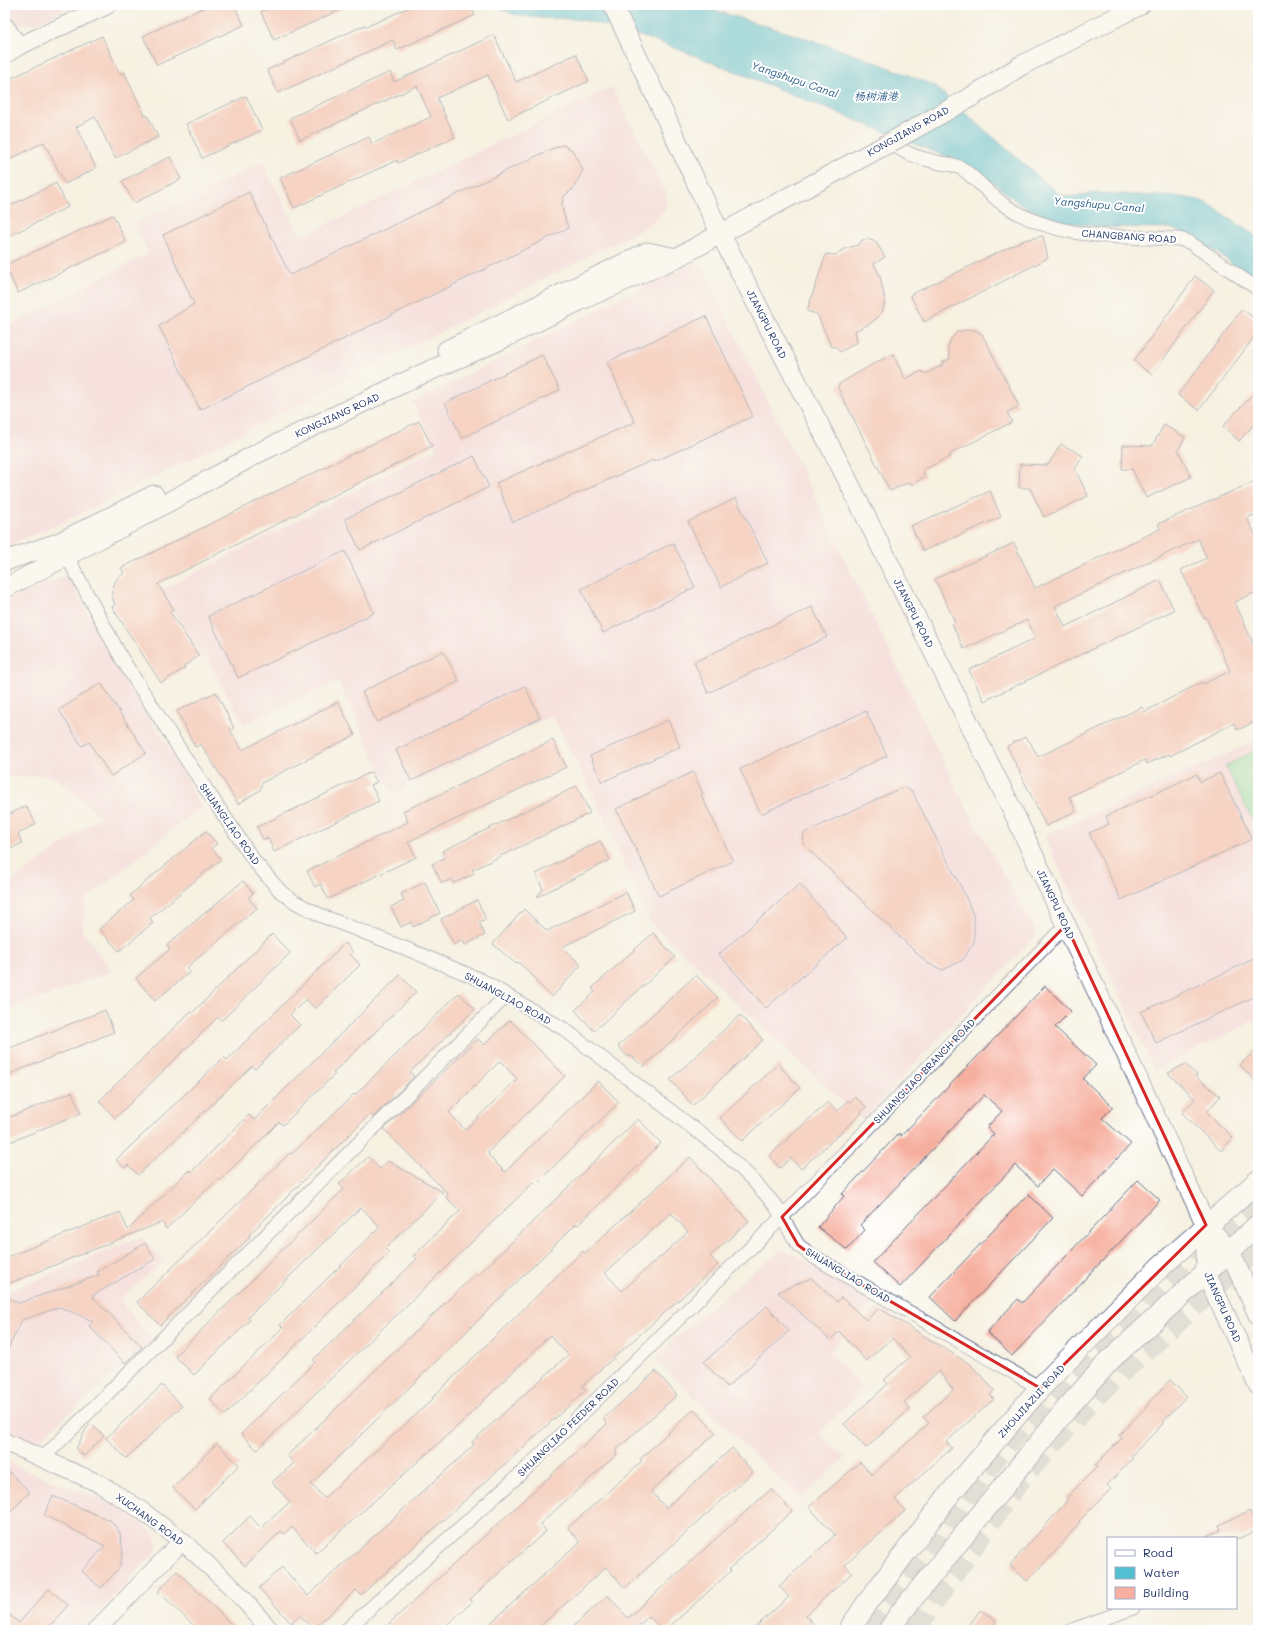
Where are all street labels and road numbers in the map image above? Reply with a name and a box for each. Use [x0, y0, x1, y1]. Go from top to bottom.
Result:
street label: KONGJIANG ROAD [865, 103, 952, 159]
street label: CHANGBANG ROAD [1081, 226, 1177, 246]
street label: JIANGPU ROAD [744, 287, 790, 361]
street label: KONGJIANG ROAD [292, 389, 382, 441]
street label: JIANGPU ROAD [891, 576, 937, 650]
street label: SHUANGLIAO ROAD [196, 780, 264, 868]
street label: JIANGPU ROAD [1034, 867, 1078, 941]
street label: SHUANGLIAO ROAD [462, 968, 554, 1028]
street label: SHUANGLIAO BRANCH ROAD [870, 1015, 978, 1127]
street label: SHUANGLIAO ROAD [803, 1244, 893, 1306]
street label: JIANGPU ROAD [1201, 1270, 1245, 1345]
street label: ZHOUJIAZUI ROAD [994, 1361, 1068, 1441]
street label: SHUANGLIAO FEEDER ROAD [514, 1375, 622, 1479]
street label: XUCHANG ROAD [113, 1490, 187, 1548]

